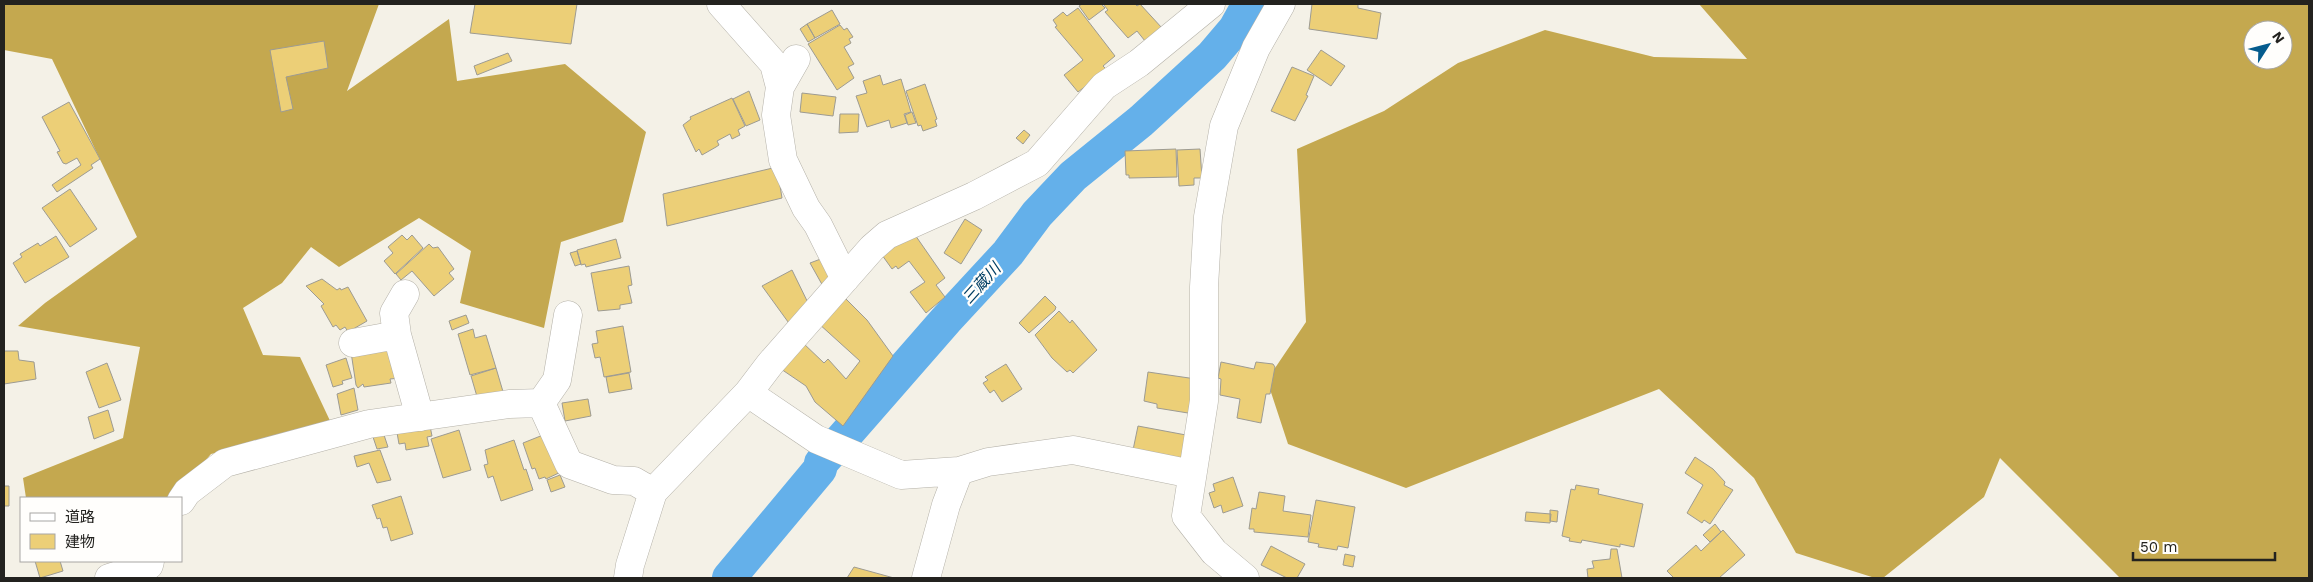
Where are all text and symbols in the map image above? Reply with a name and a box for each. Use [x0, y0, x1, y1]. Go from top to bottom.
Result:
north arrow [2243, 20, 2293, 70]
text: N [2269, 28, 2288, 46]
water label: 三蔵川 [958, 258, 1006, 308]
legend [20, 497, 182, 562]
text: 道路 [65, 508, 95, 526]
scale bar [2133, 530, 2276, 562]
text: 建物 [65, 533, 95, 551]
text: 50 m [2140, 538, 2177, 556]

